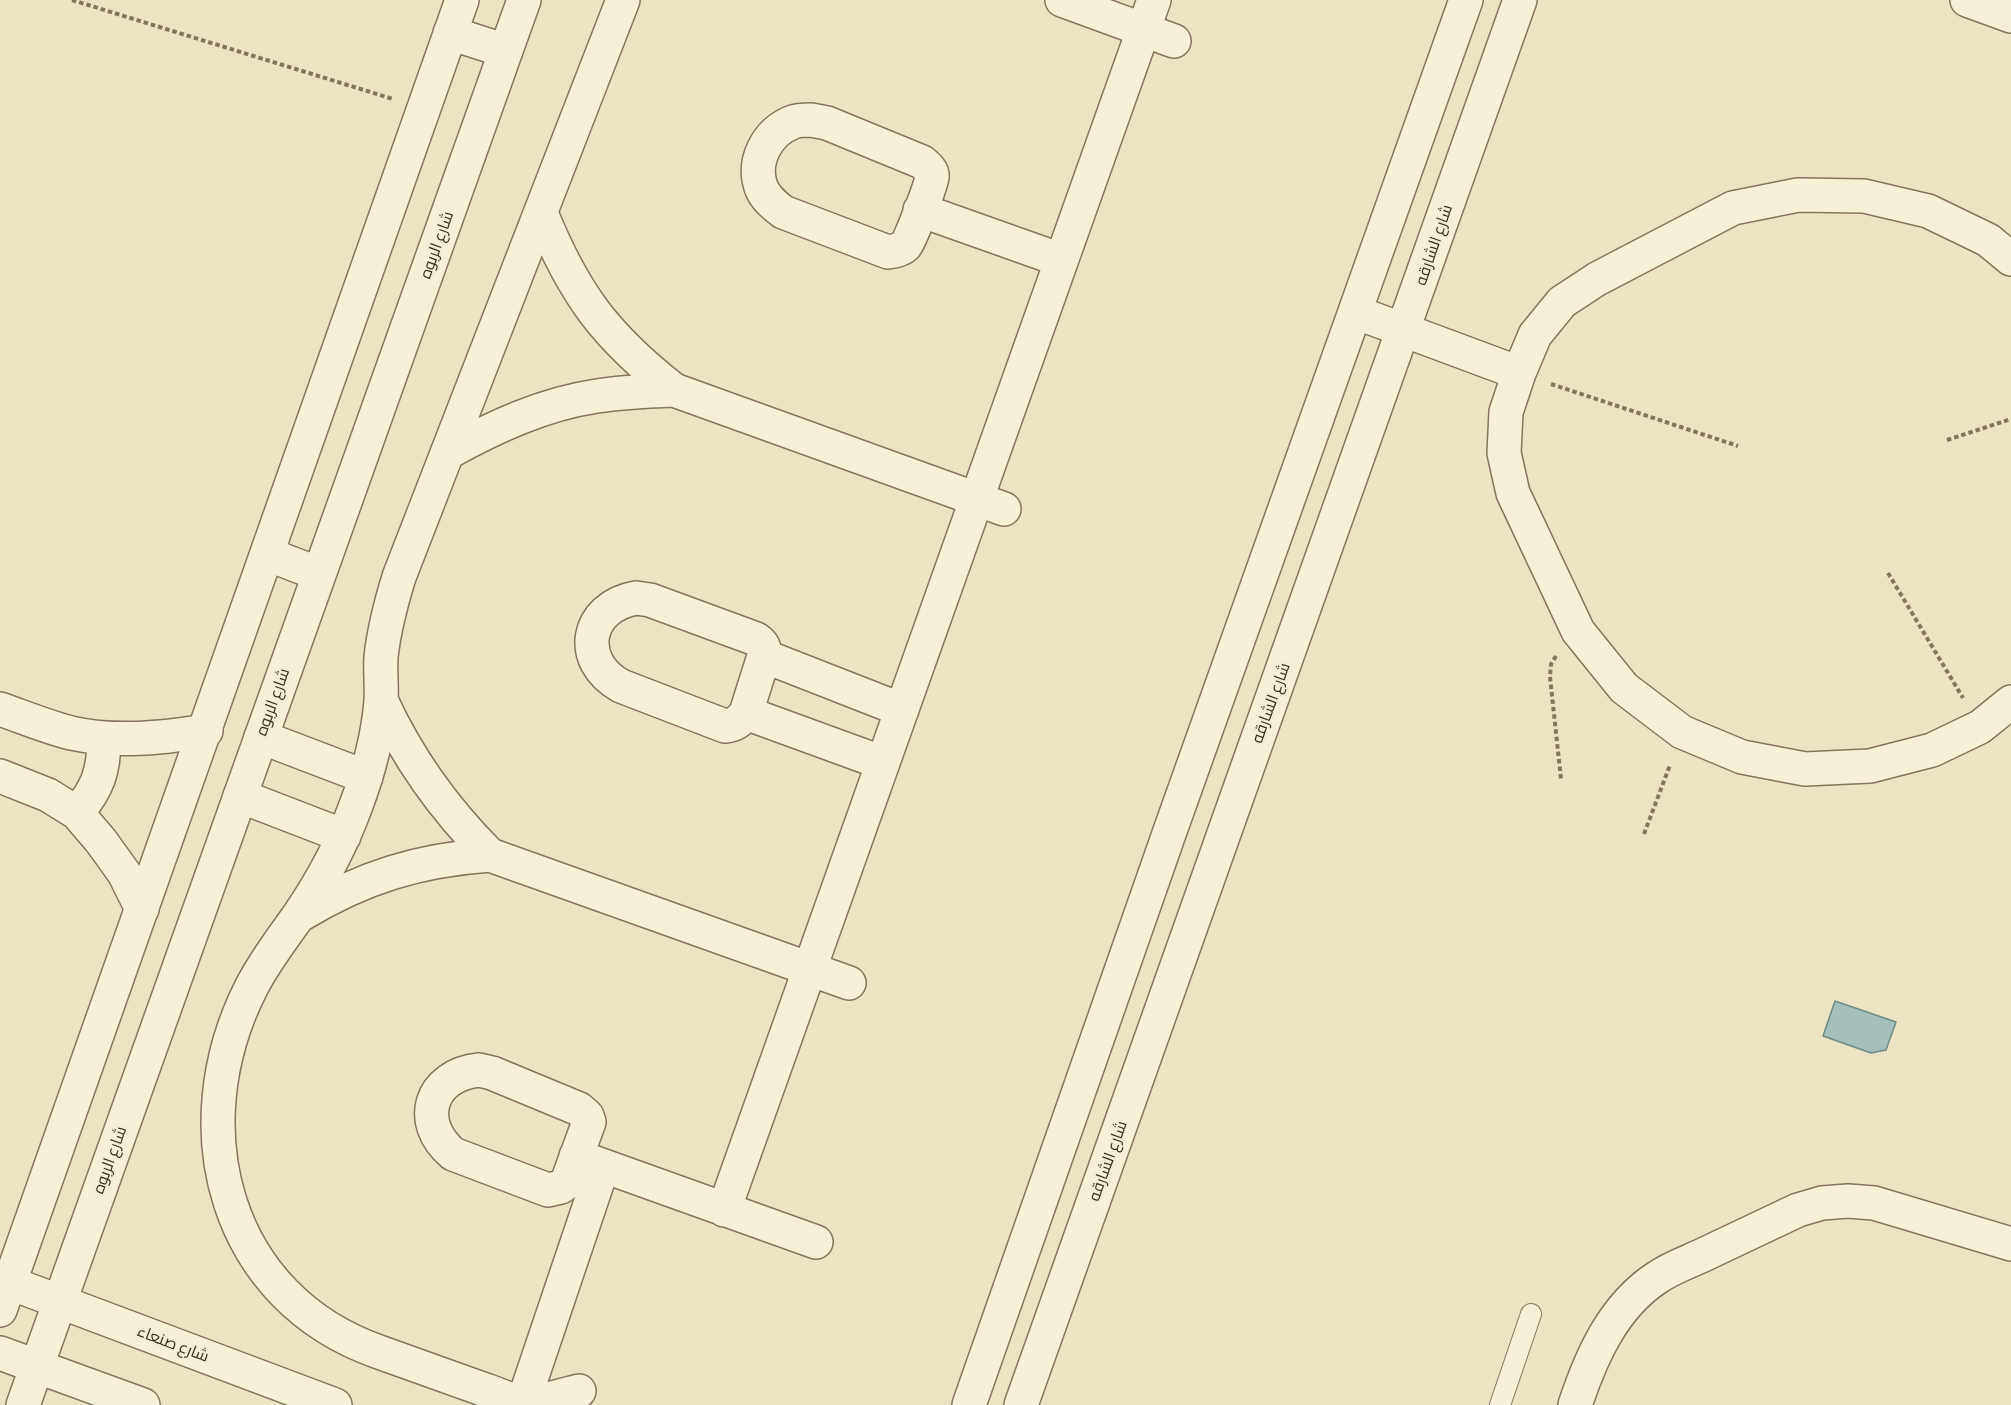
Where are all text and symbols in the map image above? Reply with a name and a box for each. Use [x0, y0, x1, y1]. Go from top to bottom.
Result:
street label: شارع الشارقه [1411, 202, 1457, 288]
street label: شارع الربوه [416, 209, 458, 281]
street label: شارع الشارقه [1248, 660, 1294, 746]
street label: شارع الربوه [252, 666, 294, 738]
street label: شارع الشارقه [1085, 1118, 1131, 1204]
street label: شارع الربوه [89, 1124, 131, 1196]
street label: شارع صنعاء [134, 1322, 212, 1366]

